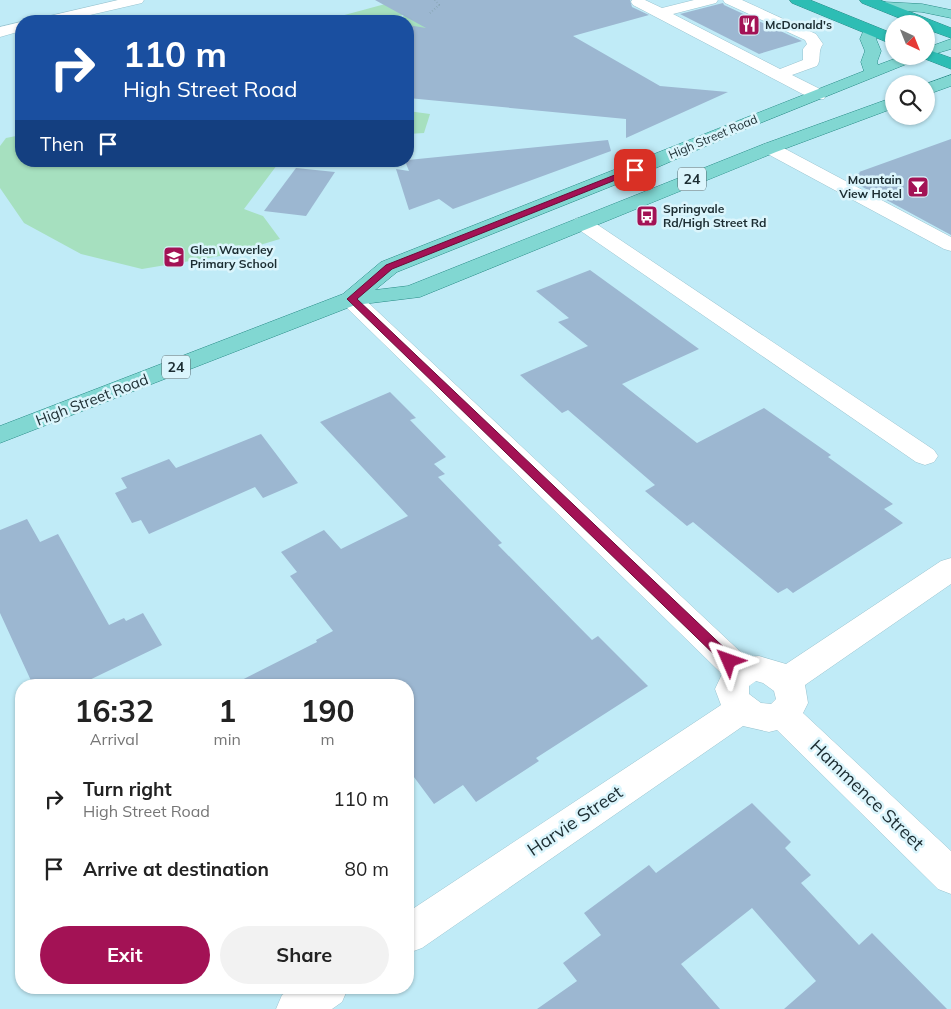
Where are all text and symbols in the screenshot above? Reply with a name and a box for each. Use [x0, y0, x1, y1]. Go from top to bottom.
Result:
restaurant icon: McDonald's [737, 13, 761, 37]
north arrow [885, 15, 935, 65]
map controls [885, 15, 935, 125]
place label: McDonald's [765, 17, 832, 32]
text: 110 m [123, 32, 227, 76]
icon: right [40, 35, 105, 100]
text: High Street Road [123, 75, 298, 103]
button: search [885, 75, 935, 125]
street label: High Street Road [666, 111, 760, 162]
icon: arrive [94, 130, 122, 158]
text: Then [40, 132, 84, 156]
pin [614, 149, 656, 191]
icon: arrive [621, 156, 649, 184]
road number: 24 [678, 168, 706, 190]
place label: Mountain View Hotel [838, 172, 902, 201]
bar icon: Mountain View Hotel [906, 175, 930, 199]
place label: Springvale Rd/High Street Rd [663, 201, 766, 230]
bus stop icon: Springvale Rd/High Street Rd [635, 204, 659, 228]
place label: Glen Waverley Primary School [190, 242, 277, 271]
school or university icon: Glen Waverley Primary School [162, 245, 186, 269]
road number: 24 [162, 356, 190, 378]
street label: High Street Road [33, 369, 151, 430]
position arrow [702, 634, 754, 686]
text: 16:32 [75, 692, 154, 730]
text: 1 [218, 692, 236, 730]
text: 190 [300, 692, 354, 730]
text: Arrival [90, 729, 139, 749]
text: min [214, 729, 241, 749]
text: m [320, 729, 334, 749]
street label: Hammence Street [806, 734, 929, 855]
text: Turn right [83, 777, 172, 801]
street label: Harvie Street [523, 780, 627, 861]
icon: right [40, 785, 68, 813]
text: 110 m [333, 787, 389, 811]
text: High Street Road [83, 801, 210, 821]
icon: arrive [40, 855, 68, 883]
text: Arrive at destination [83, 857, 269, 881]
text: 80 m [345, 857, 389, 881]
button: Exit [40, 926, 210, 984]
button: Share [220, 926, 389, 984]

